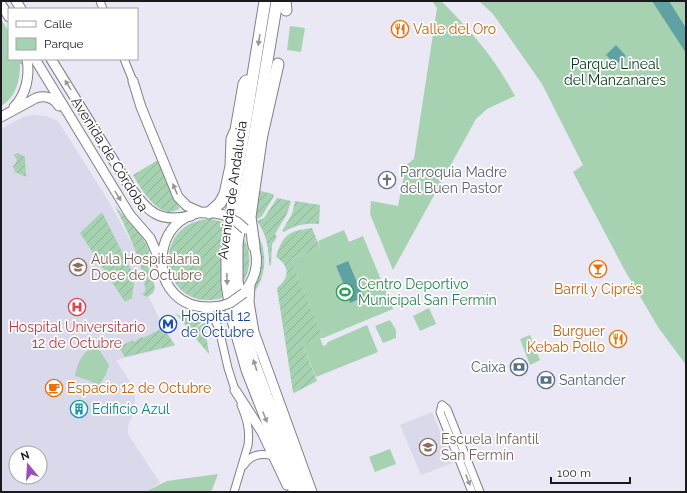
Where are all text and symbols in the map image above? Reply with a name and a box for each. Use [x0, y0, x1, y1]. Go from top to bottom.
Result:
legend [8, 8, 138, 60]
text: Calle [44, 17, 72, 31]
restaurant icon: Valle del Oro [390, 19, 410, 39]
place label: Valle del Oro [413, 21, 496, 37]
one-way arrow [256, 33, 262, 46]
text: Parque [44, 37, 84, 51]
park label: Parque Lineal del Manzanares [564, 56, 666, 88]
one-way arrow [64, 79, 71, 91]
street label: Avenida de Córdoba [68, 94, 152, 214]
street label: Avenida de Andalucía [214, 120, 250, 260]
place label: Parroquia Madre del Buen Pastor [400, 164, 507, 196]
church icon: Parroquia Madre del Buen Pastor [377, 170, 397, 190]
one-way arrow [171, 183, 177, 195]
one-way arrow [115, 190, 122, 202]
place label: Aula Hospitalaria Doce de Octubre [91, 251, 202, 283]
school or university icon: Aula Hospitalaria Doce de Octubre [68, 257, 88, 277]
bar icon: Barril y Ciprés [588, 259, 608, 279]
one-way arrow [224, 273, 231, 285]
place label: Centro Deportivo Municipal San Fermín [358, 276, 497, 308]
place label: Barril y Ciprés [554, 281, 642, 297]
sports icon: Centro Deportivo Municipal San Fermín [335, 282, 355, 302]
hospital icon: Hospital Universitario 12 de Octubre [67, 297, 87, 317]
place label: Hospital 12 de Octubre [181, 308, 254, 340]
metro station icon: Hospital 12 de Octubre [158, 314, 178, 334]
place label: Hospital Universitario 12 de Octubre [9, 319, 145, 351]
place label: Burguer Kebab Pollo [527, 323, 605, 355]
restaurant icon: Burguer Kebab Pollo [608, 329, 628, 349]
bank icon: Caixa [509, 357, 529, 377]
one-way arrow [252, 359, 258, 371]
place label: Caixa [471, 359, 506, 375]
bank icon: Santander [536, 370, 556, 390]
place label: Santander [559, 372, 626, 388]
cafe icon: Espacio 12 de Octubre [44, 378, 64, 398]
place label: Espacio 12 de Octubre [67, 380, 211, 396]
building icon: Edificio Azul [69, 399, 89, 419]
place label: Edificio Azul [92, 401, 170, 417]
one-way arrow [263, 412, 269, 424]
place label: Escuela Infantil San Fermín [441, 431, 539, 463]
school or university icon: Escuela Infantil San Fermín [418, 437, 438, 457]
north arrow [8, 445, 48, 485]
text: N [19, 448, 31, 463]
scale bar [551, 459, 630, 485]
text: 100 m [557, 466, 591, 480]
one-way arrow [465, 475, 471, 487]

